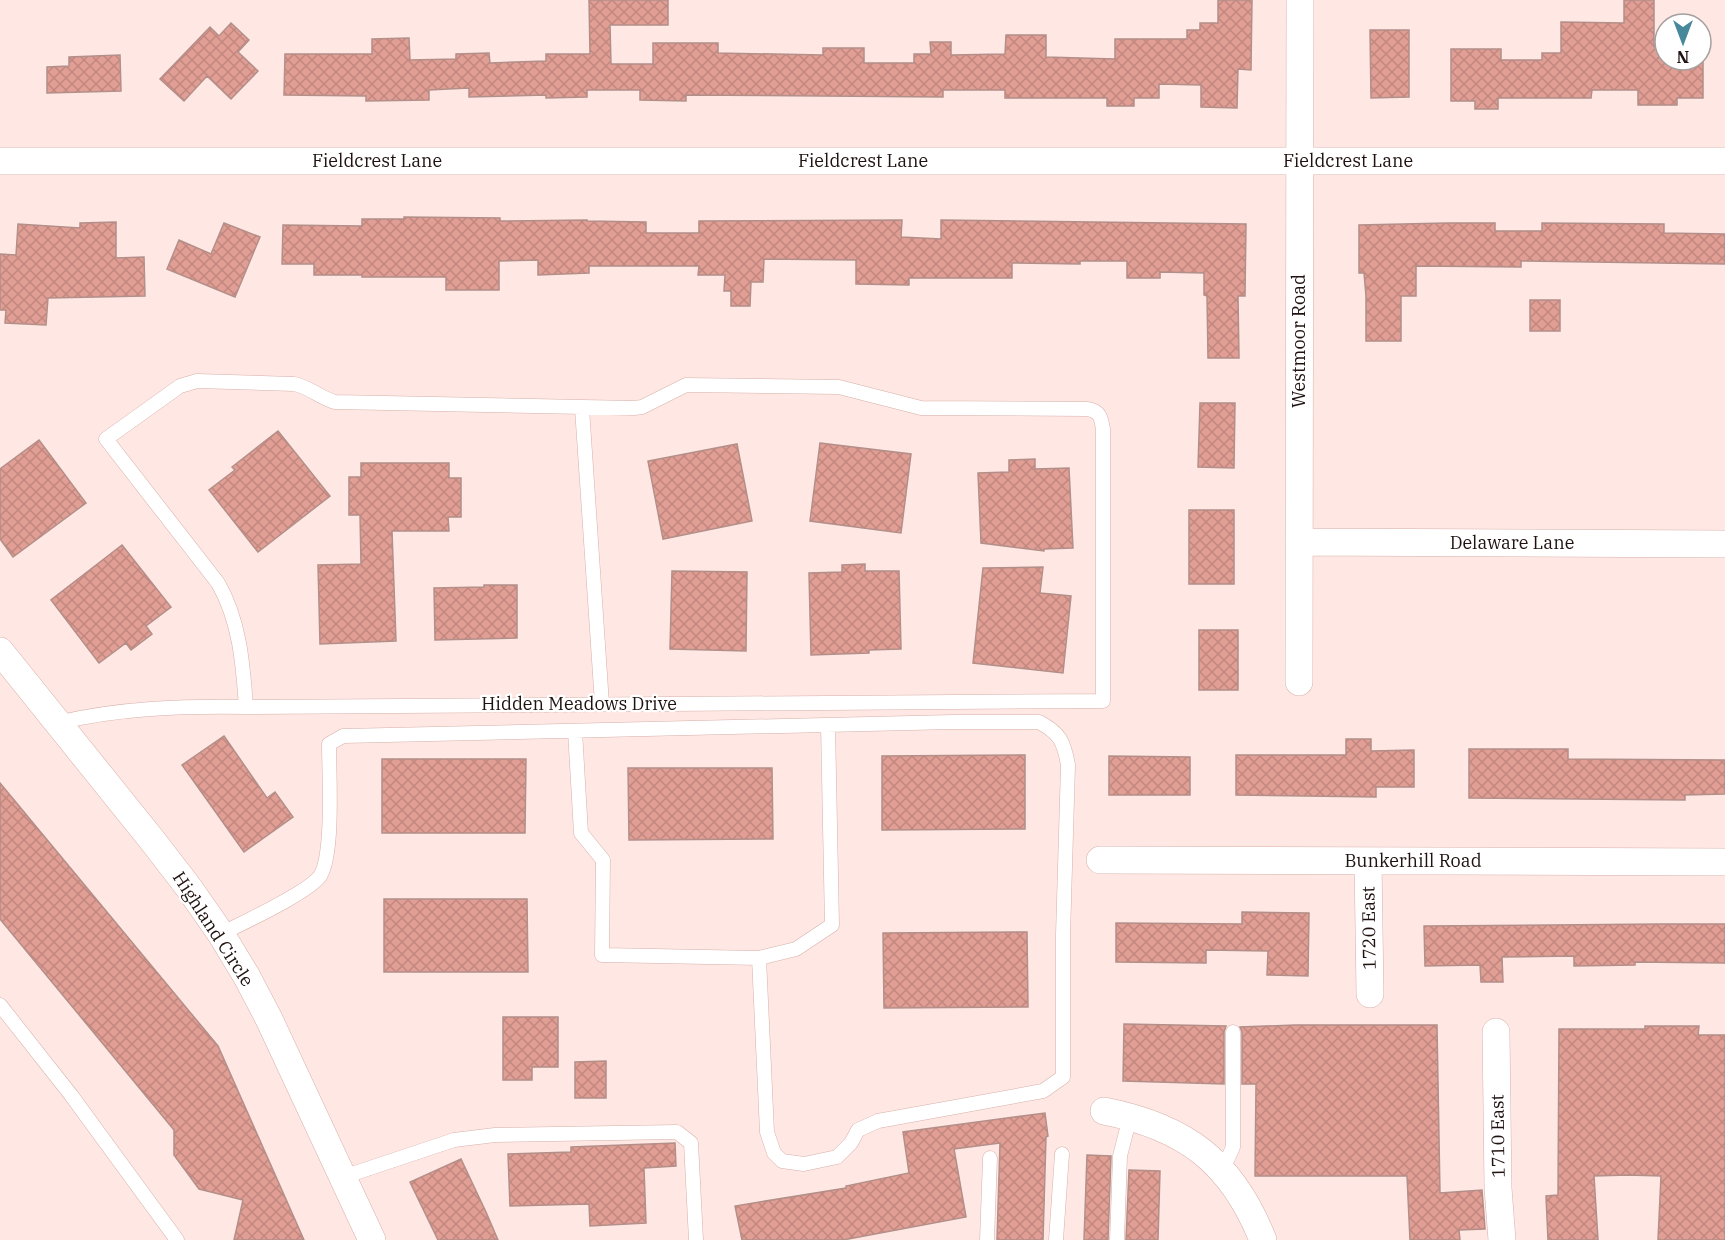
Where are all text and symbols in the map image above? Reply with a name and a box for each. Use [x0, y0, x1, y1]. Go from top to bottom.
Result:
north arrow [1653, 12, 1713, 72]
text: N [1677, 47, 1689, 67]
street label: Fieldcrest Lane [312, 149, 442, 172]
street label: Fieldcrest Lane [798, 149, 928, 172]
street label: Fieldcrest Lane [1283, 149, 1413, 172]
street label: Westmoor Road [1287, 274, 1310, 408]
street label: Delaware Lane [1450, 531, 1574, 554]
street label: Hidden Meadows Drive [481, 692, 677, 715]
street label: Bunkerhill Road [1344, 849, 1482, 872]
street label: Highland Circle [168, 867, 259, 991]
street label: 1720 East [1356, 886, 1381, 970]
street label: 1710 East [1485, 1094, 1510, 1178]

